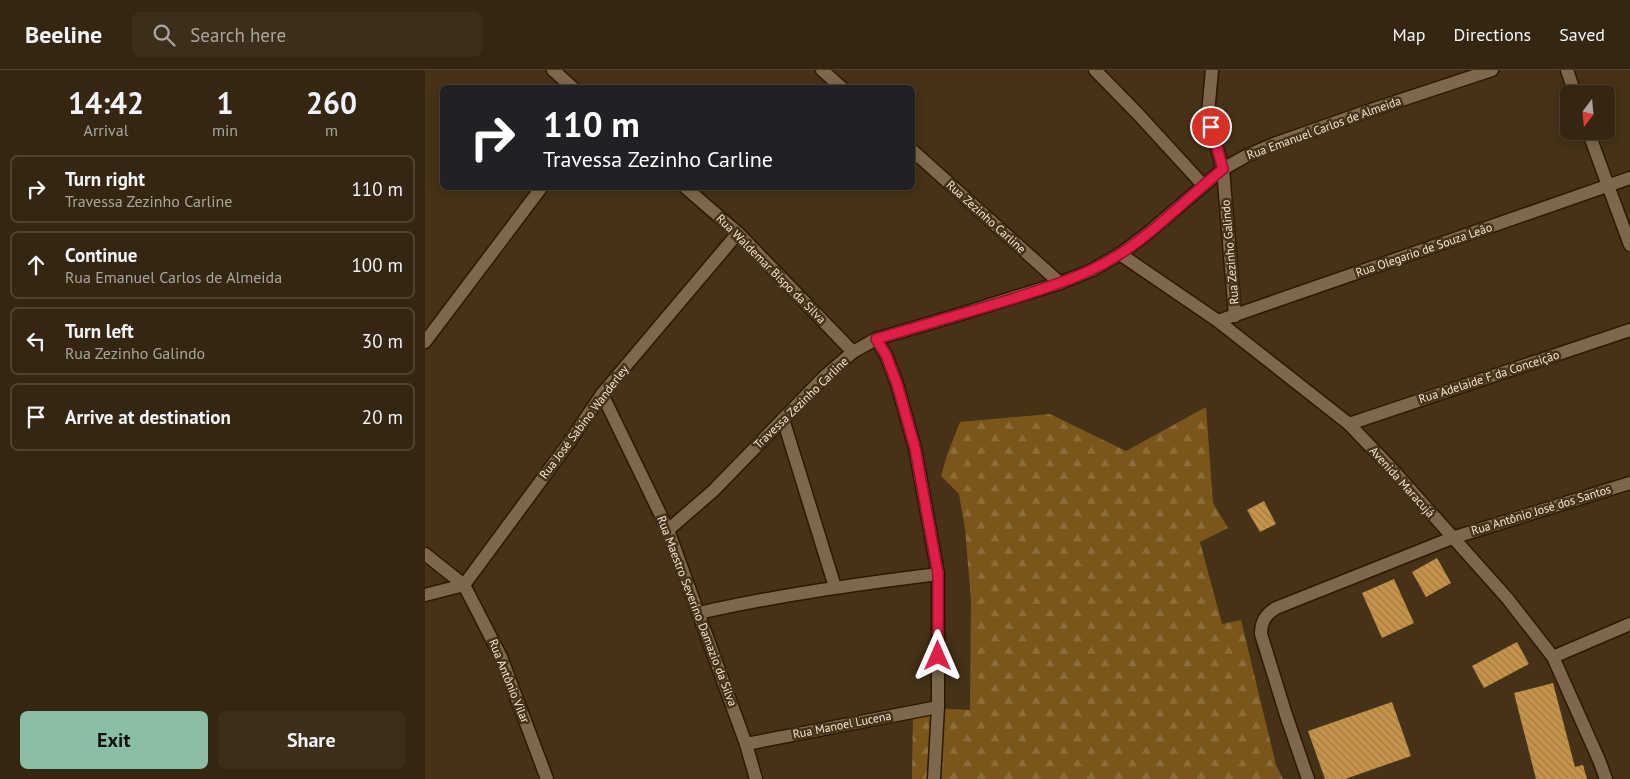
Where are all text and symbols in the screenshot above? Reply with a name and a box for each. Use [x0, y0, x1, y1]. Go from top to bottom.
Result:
search box [132, 12, 482, 57]
text: Beeline [25, 19, 102, 50]
icon: search [150, 21, 178, 49]
text: Search here [190, 23, 286, 47]
text: Map [1393, 23, 1425, 46]
text: Directions [1453, 23, 1531, 46]
text: Saved [1559, 23, 1605, 46]
text: 14:42 [68, 83, 144, 122]
text: 1 [217, 83, 234, 122]
text: 260 [306, 83, 357, 122]
north arrow [1560, 85, 1615, 140]
map controls [1560, 85, 1615, 140]
street label: Rua Emanuel Carlos de Almeida [1245, 93, 1403, 162]
text: 110 m [543, 101, 640, 147]
icon: right [460, 105, 525, 170]
pin [1190, 106, 1232, 148]
icon: arrive [1197, 113, 1225, 141]
text: Arrival [84, 120, 128, 140]
text: min [212, 120, 238, 140]
text: m [325, 120, 338, 140]
text: Travessa Zezinho Carline [543, 145, 773, 173]
text: Turn right [65, 167, 145, 191]
icon: right [22, 175, 50, 203]
text: 110 m [351, 177, 403, 201]
street label: Rua Zezinho Carline [944, 177, 1029, 256]
text: Travessa Zezinho Carline [65, 191, 232, 211]
street label: Rua Zezinho Galindo [1217, 199, 1242, 305]
street label: Rua Waldemar Bispo da Silva [713, 211, 829, 327]
street label: Rua Olegario de Souza Leão [1354, 219, 1494, 280]
text: Continue [65, 243, 137, 267]
icon: ahead [22, 251, 50, 279]
text: 100 m [351, 253, 403, 277]
text: Rua Emanuel Carlos de Almeida [65, 267, 282, 287]
text: Turn left [65, 319, 134, 343]
icon: left [22, 327, 50, 355]
text: 30 m [362, 329, 403, 353]
text: Rua Zezinho Galindo [65, 343, 205, 363]
street label: Rua Adelaide F da Conceição [1417, 347, 1561, 406]
street label: Travessa Zezinho Carline [750, 354, 851, 452]
street label: Rua José Sabino Wanderley [536, 362, 631, 481]
icon: arrive [22, 403, 50, 431]
text: Arrive at destination [65, 405, 231, 429]
text: 20 m [362, 405, 403, 429]
street label: Avenida Maracujá [1367, 443, 1438, 520]
street label: Rua Antônio José dos Santos [1469, 481, 1613, 538]
street label: Rua Maestro Severino Damazio da Silva [654, 514, 741, 708]
position arrow [911, 629, 963, 681]
street label: Rua Antônio Vilar [486, 637, 533, 725]
street label: Rua Manoel Lucena [791, 708, 892, 741]
button: Exit [20, 711, 208, 769]
button: Share [218, 711, 405, 769]

